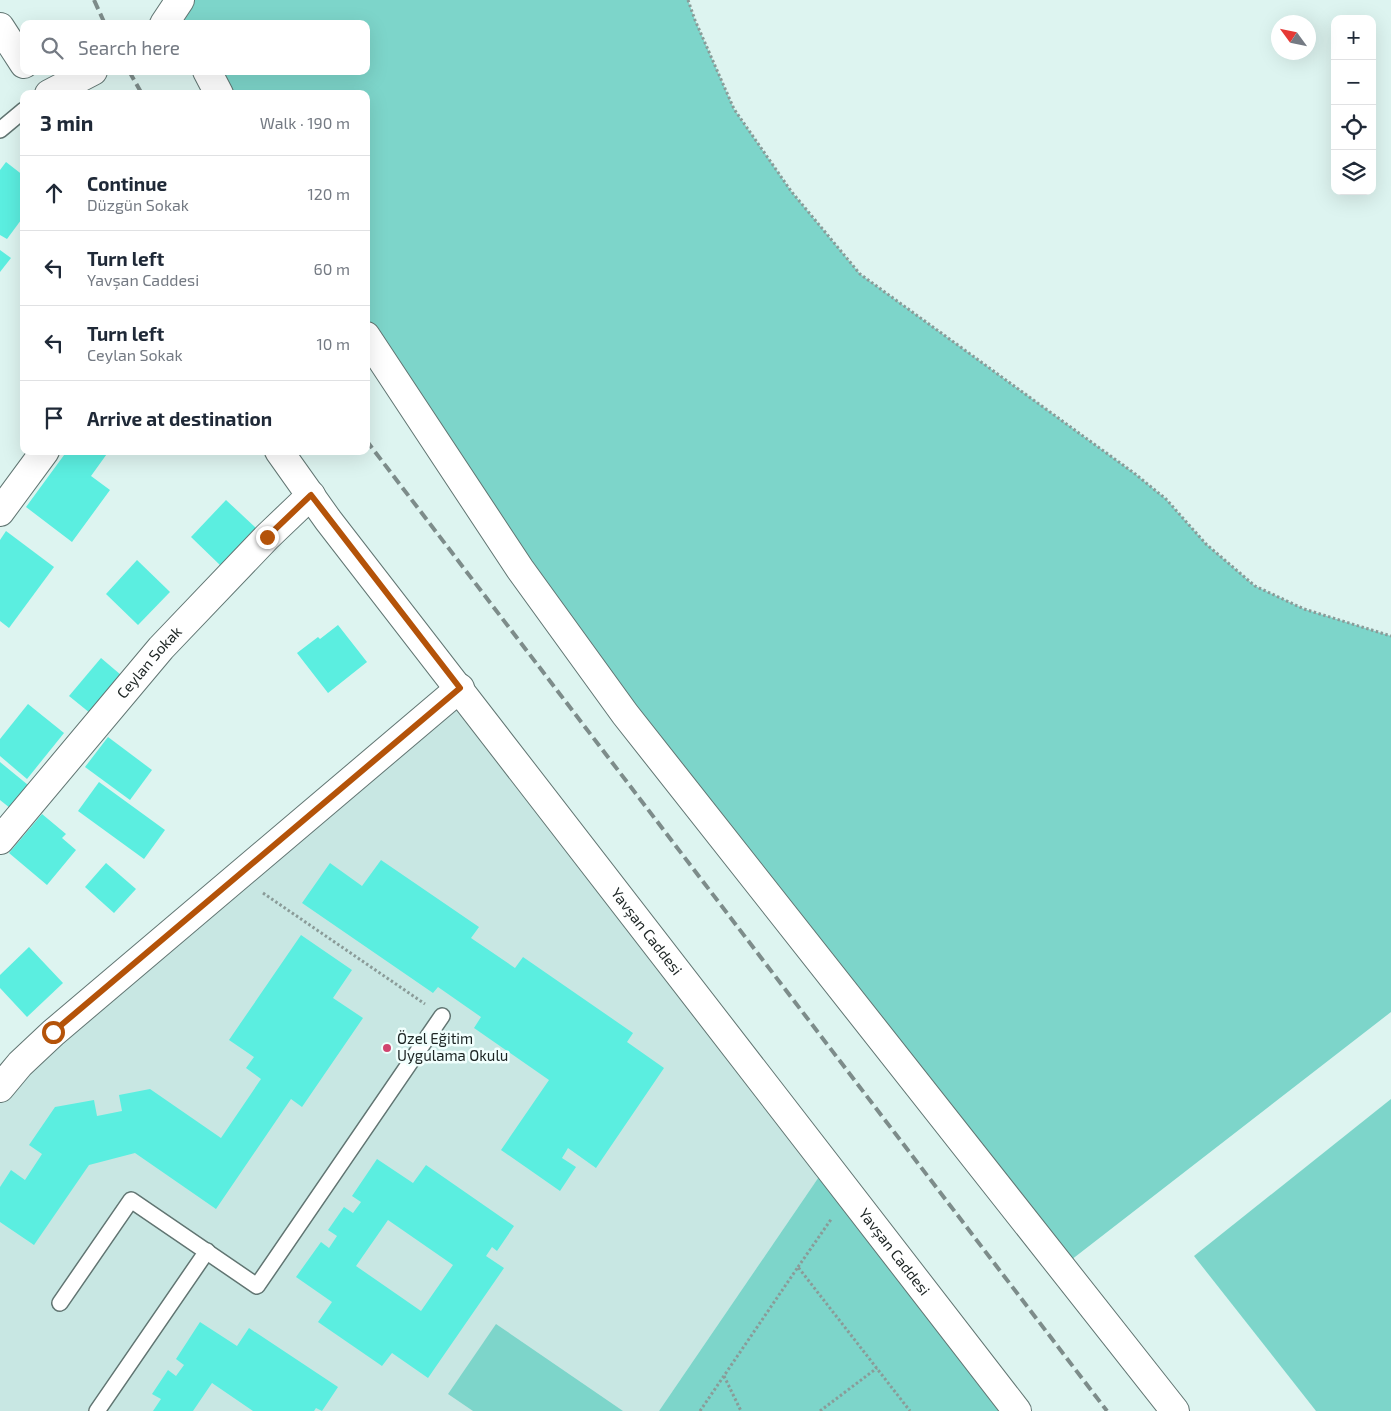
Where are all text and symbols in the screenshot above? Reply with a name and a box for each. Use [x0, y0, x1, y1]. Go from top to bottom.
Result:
north arrow [1271, 15, 1316, 60]
map controls [1331, 15, 1376, 195]
button: + [1331, 15, 1376, 60]
search box [20, 20, 370, 75]
icon: search [38, 34, 66, 62]
text: Search here [78, 36, 180, 59]
button: − [1331, 60, 1376, 105]
button: locate [1331, 105, 1376, 150]
text: 3 min [40, 110, 93, 135]
text: Walk · 190 m [260, 113, 350, 132]
button: layers [1331, 150, 1376, 195]
text: Continue [87, 172, 167, 195]
icon: ahead [40, 179, 68, 207]
text: 120 m [307, 184, 350, 203]
text: Düzgün Sokak [87, 195, 189, 214]
text: Turn left [87, 247, 164, 270]
icon: left [40, 254, 68, 282]
text: 60 m [314, 259, 350, 278]
text: Yavşan Caddesi [87, 270, 199, 289]
text: Turn left [87, 322, 164, 345]
icon: left [40, 329, 68, 357]
text: 10 m [316, 334, 350, 353]
text: Ceylan Sokak [87, 345, 183, 364]
icon: arrive [40, 404, 68, 432]
text: Arrive at destination [87, 407, 272, 430]
route end [256, 526, 279, 549]
street label: Ceylan Sokak [113, 622, 185, 702]
street label: Yavşan Caddesi [608, 884, 686, 978]
route start [42, 1021, 65, 1044]
place label: Özel Eğitim Uygulama Okulu [397, 1029, 508, 1064]
marker: Özel Eğitim Uygulama Okulu [381, 1042, 393, 1054]
street label: Yavşan Caddesi [856, 1204, 934, 1299]

